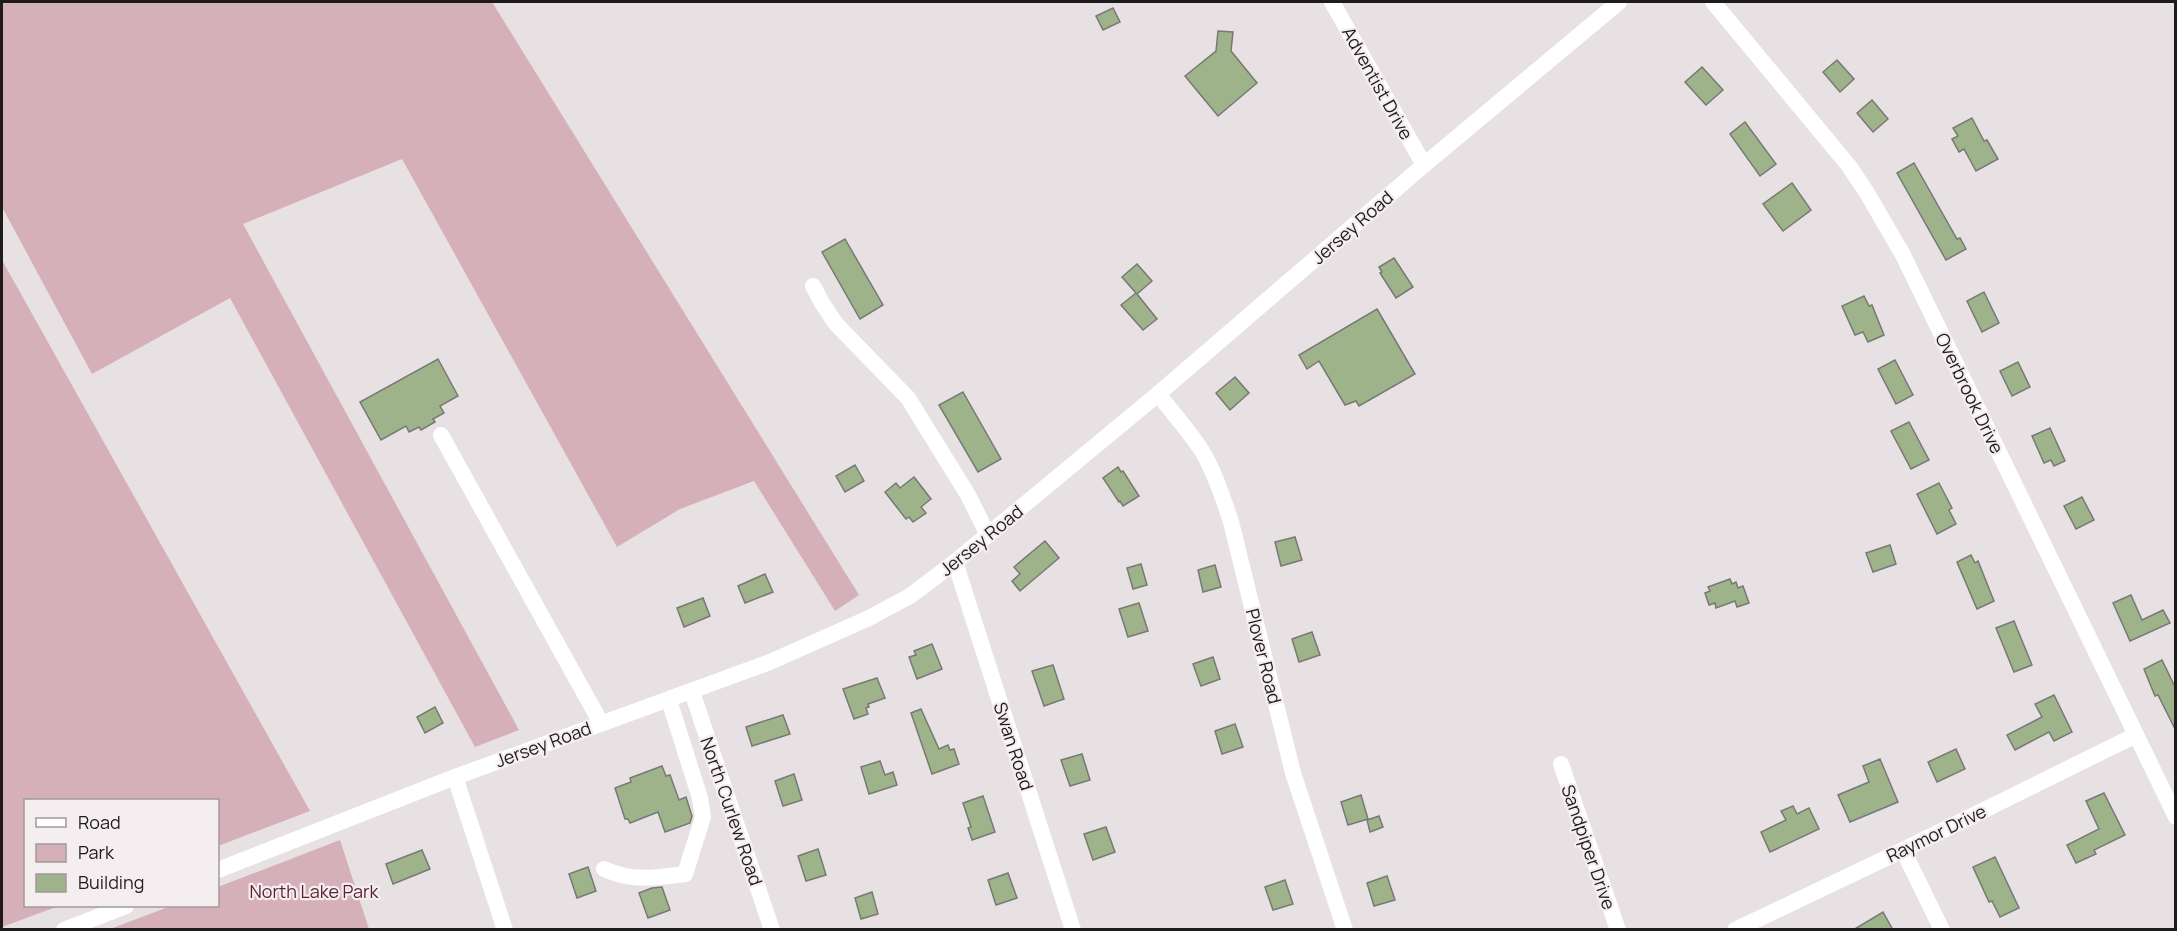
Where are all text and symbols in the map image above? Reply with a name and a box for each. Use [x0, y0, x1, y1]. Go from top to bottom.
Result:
street label: Adventist Drive [1337, 22, 1419, 144]
street label: Jersey Road [1306, 185, 1398, 269]
street label: Overbrook Drive [1930, 329, 2010, 457]
street label: Jersey Road [934, 499, 1028, 581]
street label: Plover Road [1241, 606, 1287, 706]
street label: Swan Road [988, 699, 1040, 793]
street label: Jersey Road [492, 716, 594, 772]
street label: North Curlew Road [695, 734, 769, 888]
street label: Sandpiper Drive [1556, 781, 1622, 913]
street label: Raymor Drive [1882, 798, 1990, 868]
legend [24, 799, 219, 907]
text: Road [78, 810, 121, 834]
text: Park [78, 840, 115, 864]
text: Building [78, 870, 144, 894]
park label: North Lake Park [250, 879, 380, 903]

